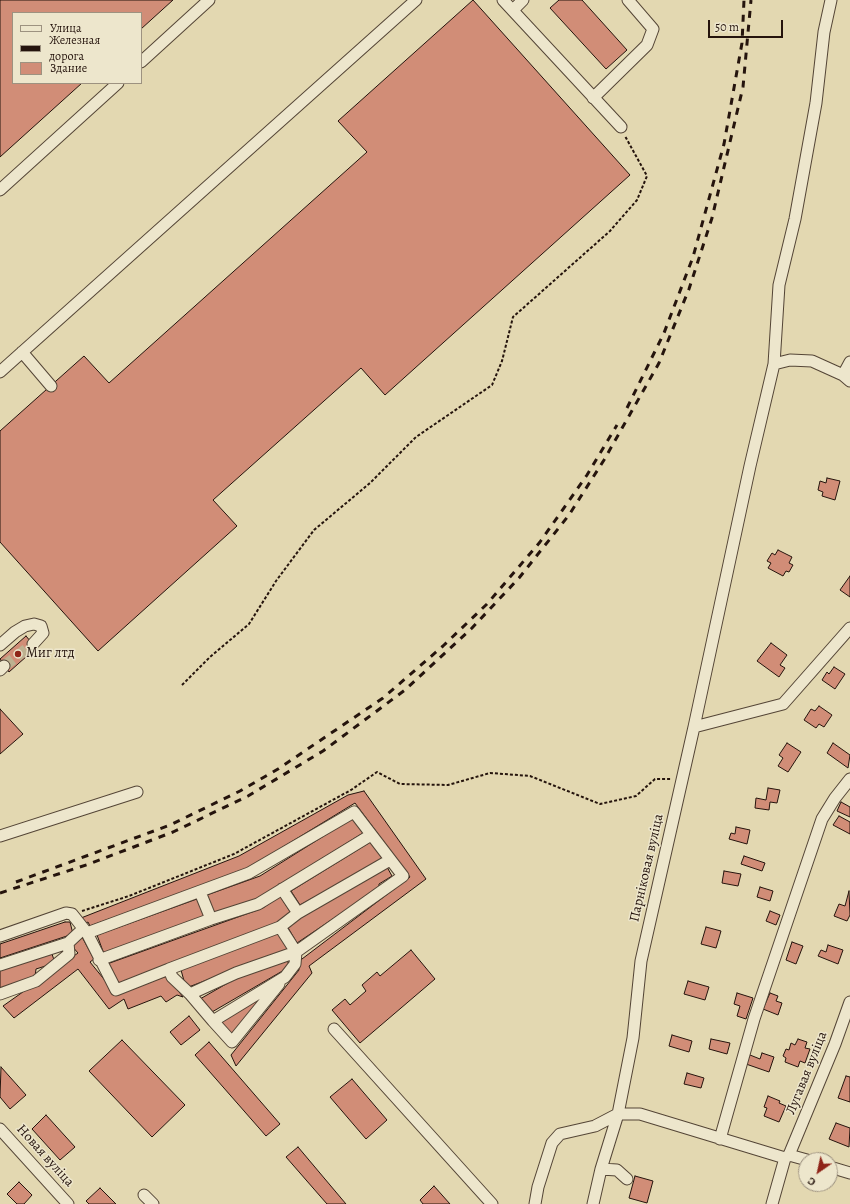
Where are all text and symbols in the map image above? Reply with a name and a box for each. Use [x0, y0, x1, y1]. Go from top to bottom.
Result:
legend [12, 12, 142, 84]
scale bar [710, 12, 785, 38]
text: 50 m [715, 19, 739, 35]
text: Улица [50, 20, 81, 36]
text: Железная дорога [49, 32, 100, 64]
text: Здание [50, 60, 87, 76]
place label: Миг лтд [26, 646, 75, 662]
marker: Миг лтд [13, 649, 23, 659]
street label: Парніковая вуліца [626, 812, 668, 924]
street label: Лугавая вуліца [783, 1029, 831, 1117]
street label: Новая вуліца [13, 1121, 77, 1191]
north arrow [798, 1152, 838, 1192]
text: С [805, 1173, 819, 1190]

